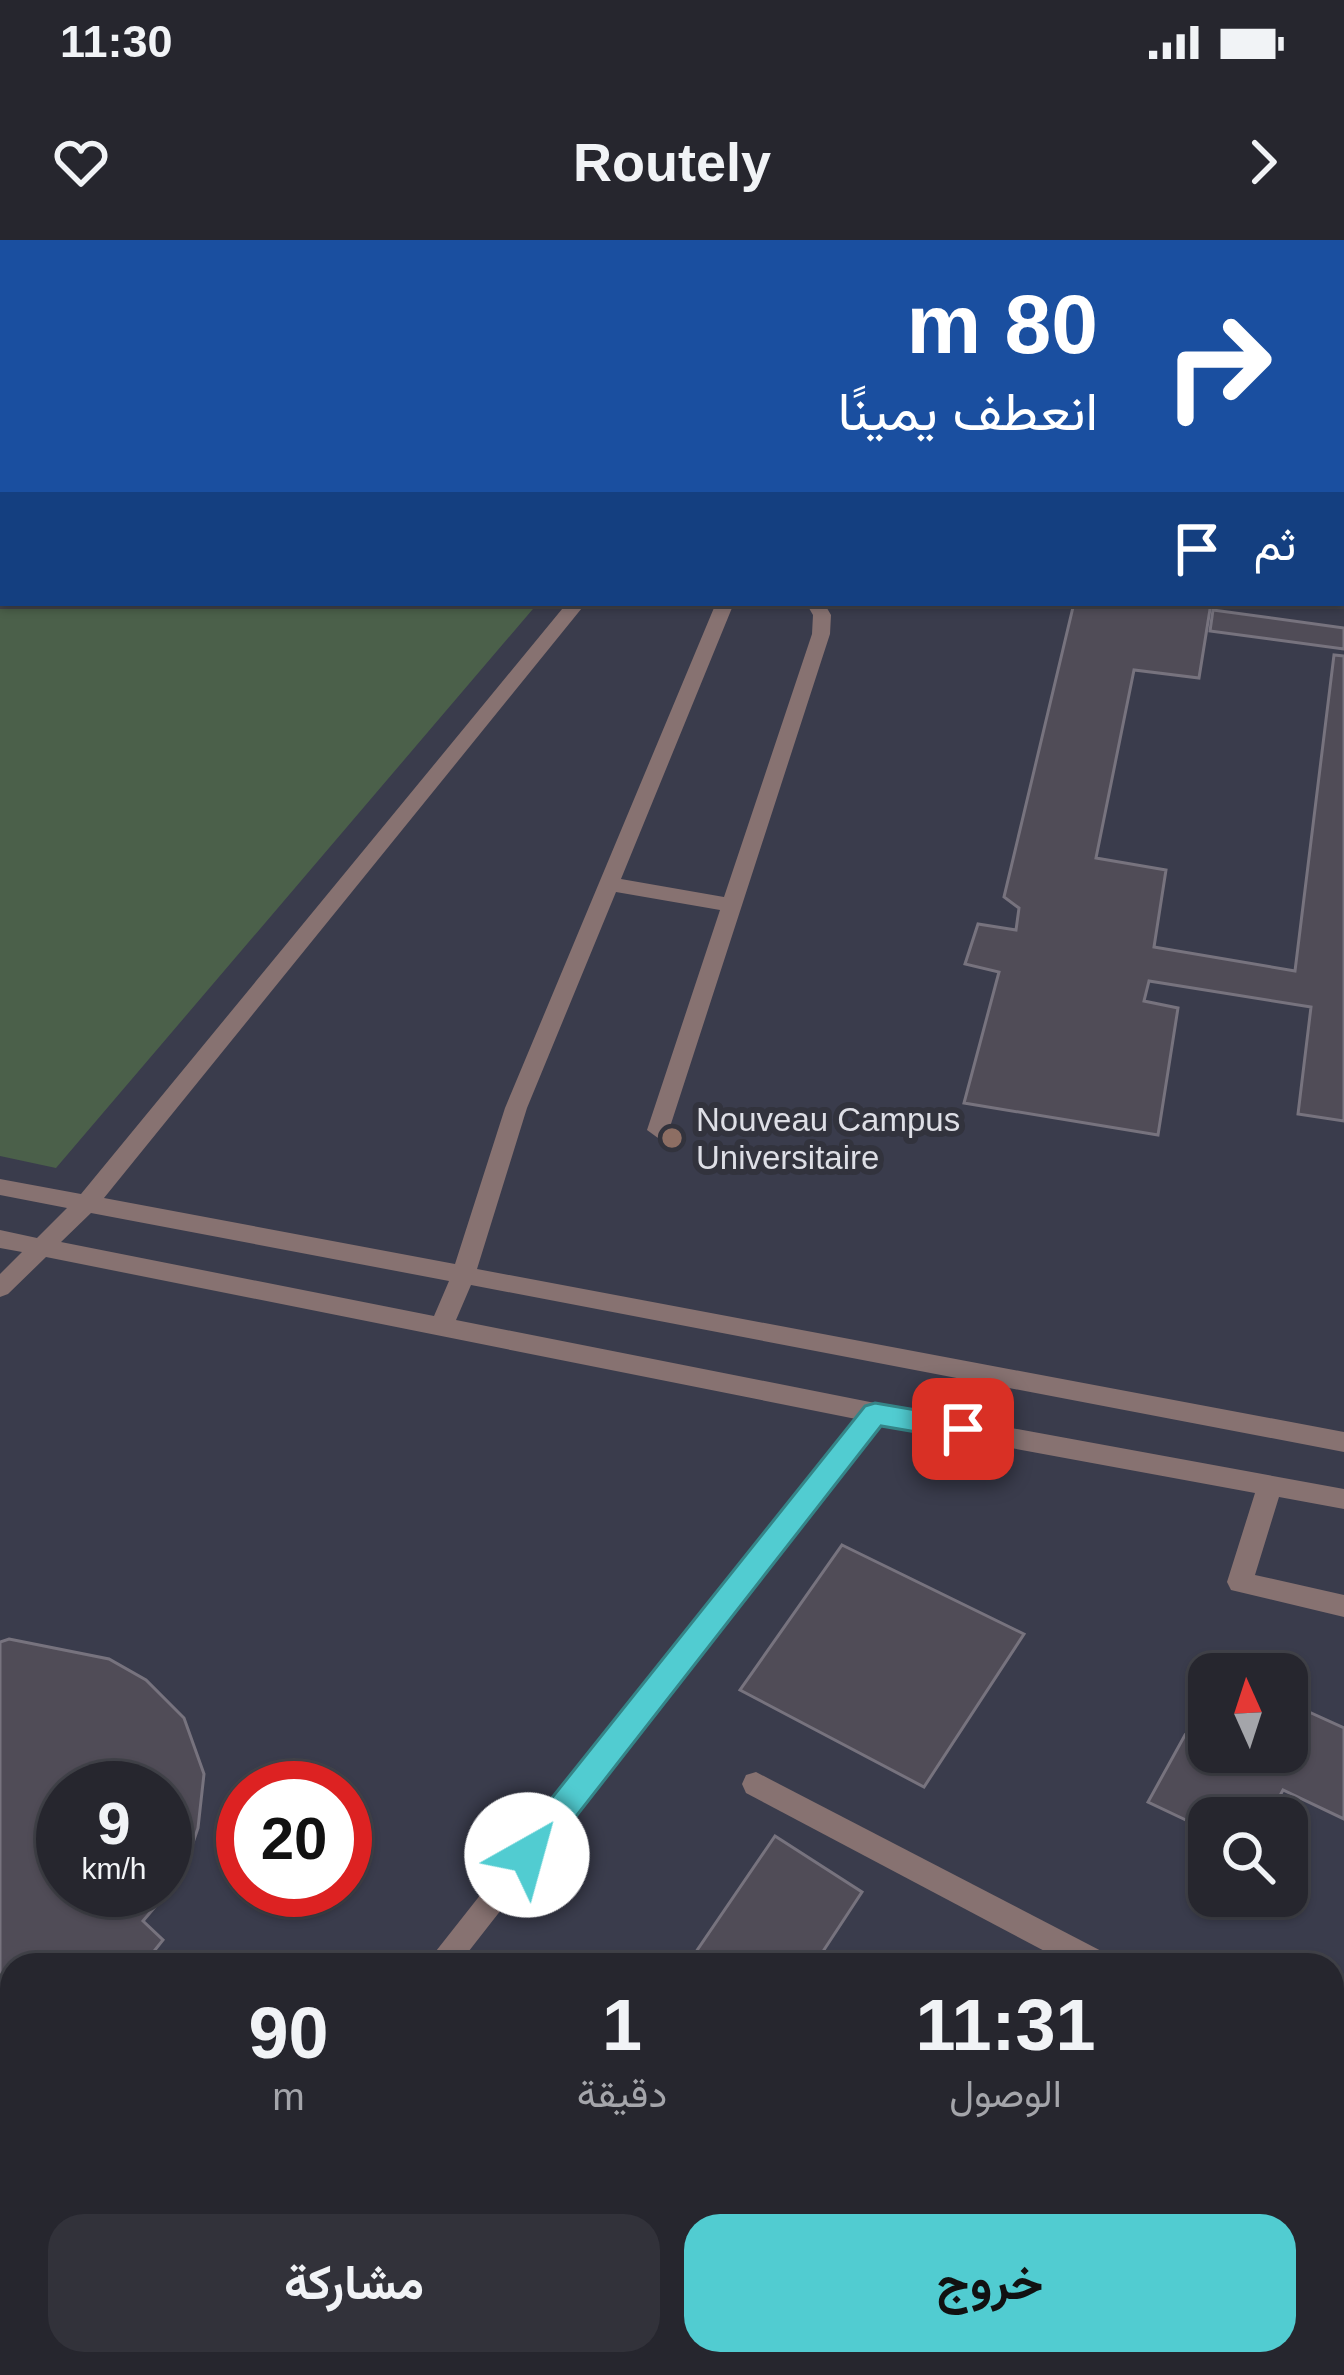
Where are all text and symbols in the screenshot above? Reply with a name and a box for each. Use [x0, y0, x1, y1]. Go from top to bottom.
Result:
text: 11:30 [60, 16, 173, 67]
icon: heart [48, 129, 114, 195]
icon: forward [1230, 129, 1296, 195]
text: Routely [573, 132, 771, 192]
text: 80 m [907, 277, 1098, 371]
icon: right [1140, 288, 1296, 444]
text: انعطف يمينًا [838, 381, 1098, 441]
icon: arrive [1164, 516, 1230, 582]
text: ثم [1254, 519, 1296, 570]
place label: Nouveau Campus Universitaire [696, 1101, 960, 1176]
marker: Nouveau Campus Universitaire [659, 1125, 685, 1151]
pin [912, 1378, 1014, 1480]
icon: arrive [930, 1396, 996, 1462]
north arrow [1188, 1653, 1308, 1773]
map controls [1188, 1653, 1308, 1917]
speed limit sign: 20 [216, 1761, 372, 1917]
text: 9 [97, 1790, 131, 1857]
position arrow [464, 1792, 590, 1918]
button: search [1188, 1797, 1308, 1917]
text: km/h [81, 1852, 147, 1885]
text: 1 [602, 1985, 642, 2065]
text: 11:31 [915, 1985, 1096, 2065]
text: 90 [248, 1993, 328, 2073]
text: دقيقة [577, 2072, 667, 2115]
text: الوصول [949, 2072, 1062, 2115]
text: m [272, 2075, 305, 2118]
button: مشاركة [48, 2214, 660, 2352]
button: خروج [684, 2214, 1296, 2352]

